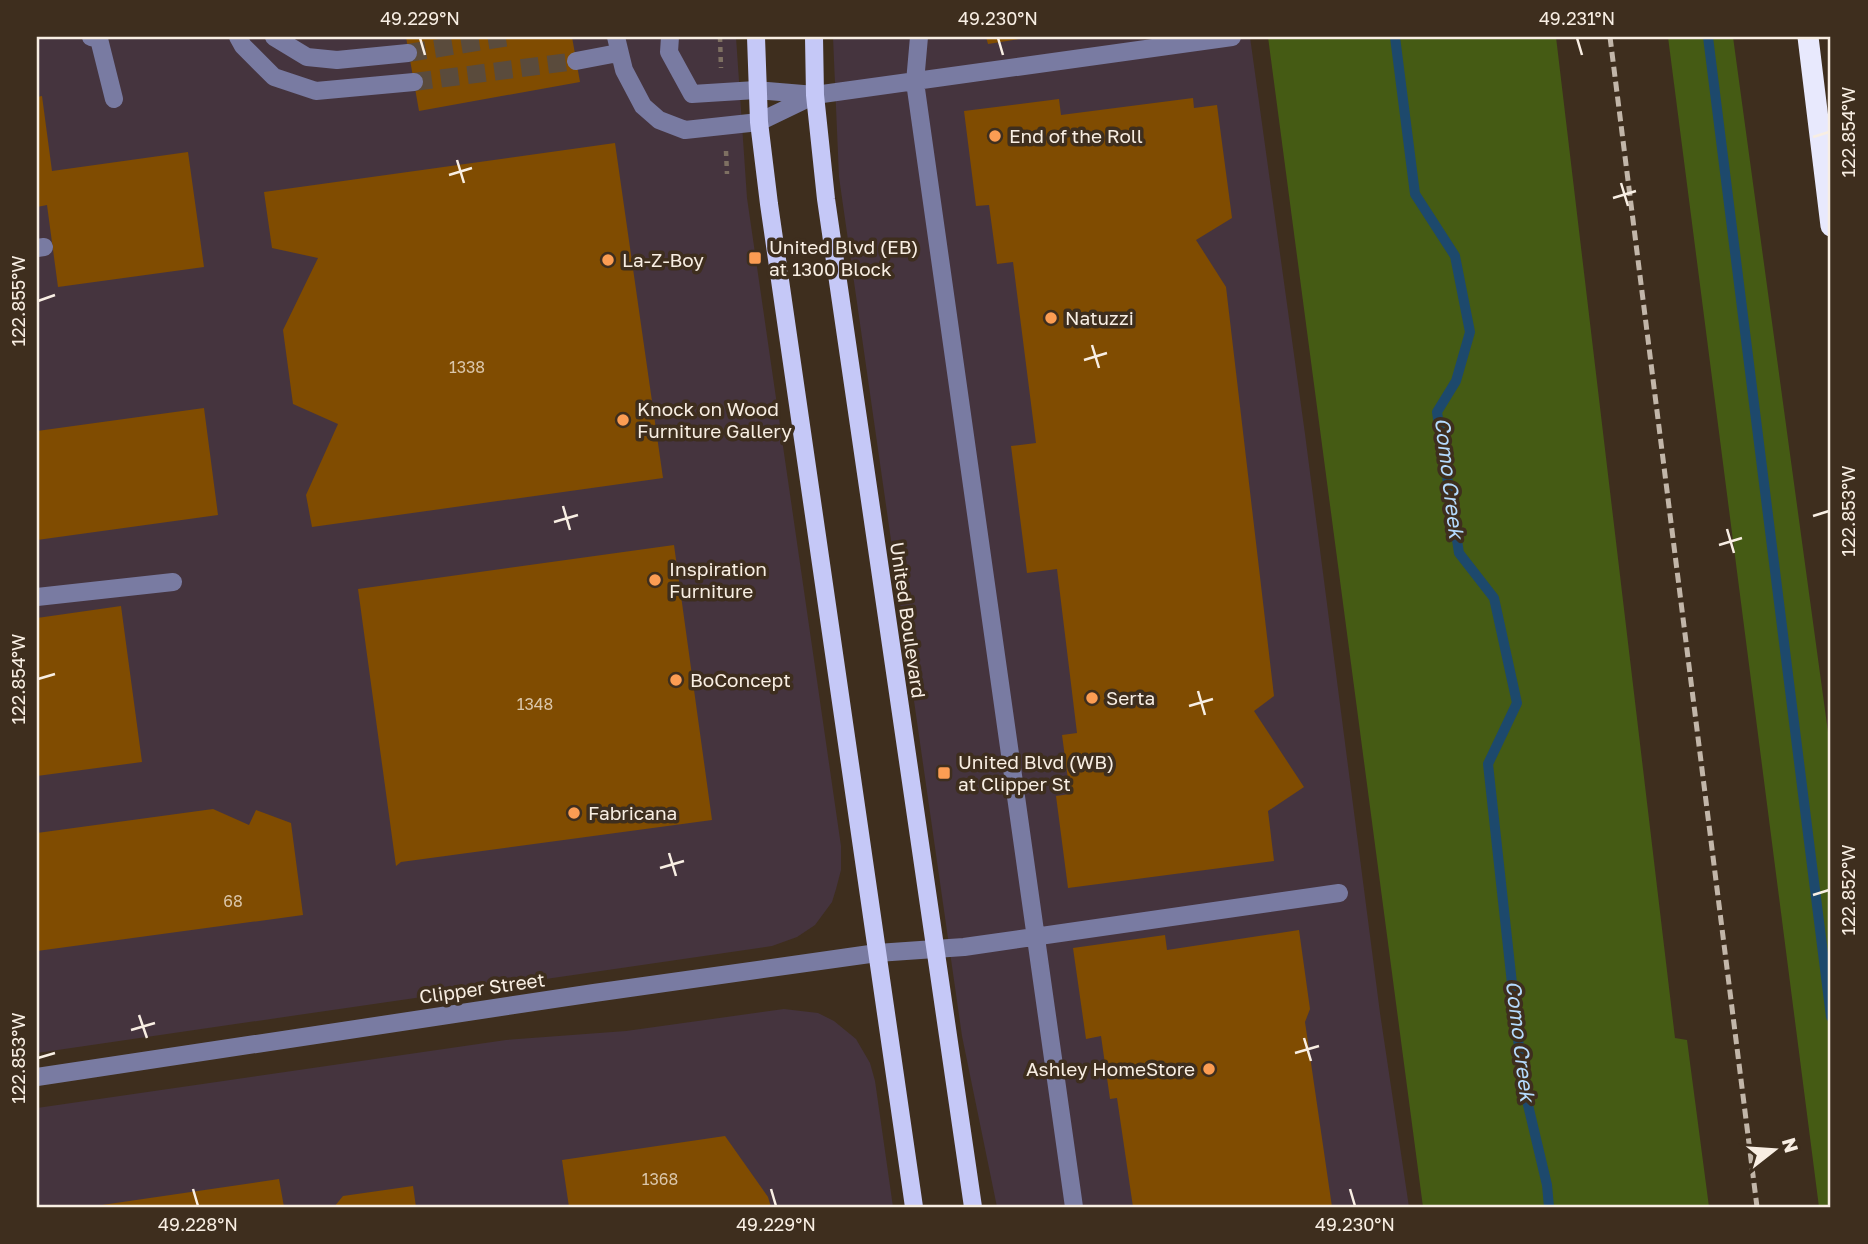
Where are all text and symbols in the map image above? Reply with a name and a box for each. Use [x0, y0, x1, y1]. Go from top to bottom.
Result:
text: 49.229°N [380, 7, 460, 29]
text: 49.230°N [958, 7, 1038, 29]
text: 49.231°N [1539, 7, 1615, 29]
text: 122.854°W [1837, 87, 1859, 177]
place label: End of the Roll [1009, 124, 1143, 147]
marker: End of the Roll [987, 128, 1003, 144]
place label: United Blvd (EB) at 1300 Block [769, 235, 919, 280]
place label: La-Z-Boy [622, 248, 704, 271]
marker: United Blvd (EB) at 1300 Block [747, 250, 763, 266]
marker: La-Z-Boy [600, 252, 616, 268]
text: 122.855°W [7, 255, 29, 347]
place label: Natuzzi [1065, 306, 1134, 329]
marker: Natuzzi [1043, 310, 1059, 326]
house number: 1338 [449, 357, 485, 377]
place label: Knock on Wood Furniture Gallery [637, 397, 792, 442]
marker: Knock on Wood Furniture Gallery [615, 412, 631, 428]
water label: Como Creek [1430, 416, 1471, 542]
text: 122.853°W [1837, 465, 1859, 557]
street label: United Boulevard [886, 540, 931, 700]
place label: Inspiration Furniture [669, 557, 767, 602]
marker: Inspiration Furniture [647, 572, 663, 588]
text: 122.854°W [7, 634, 29, 724]
place label: BoConcept [690, 668, 791, 691]
marker: BoConcept [668, 672, 684, 688]
place label: Serta [1106, 686, 1155, 709]
marker: Serta [1084, 690, 1100, 706]
house number: 1348 [517, 694, 553, 714]
place label: United Blvd (WB) at Clipper St [958, 750, 1114, 795]
marker: United Blvd (WB) at Clipper St [936, 765, 952, 781]
place label: Fabricana [588, 801, 677, 824]
marker: Fabricana [566, 805, 582, 821]
text: 122.852°W [1837, 844, 1859, 936]
house number: 68 [223, 891, 243, 911]
street label: Clipper Street [418, 967, 546, 1008]
water label: Como Creek [1501, 979, 1542, 1105]
text: 122.853°W [7, 1012, 29, 1104]
place label: Ashley HomeStore [1026, 1057, 1195, 1080]
marker: Ashley HomeStore [1201, 1061, 1217, 1077]
north arrow [1738, 1114, 1808, 1184]
text: N [1778, 1135, 1804, 1155]
house number: 1368 [642, 1169, 678, 1189]
text: 49.228°N [158, 1213, 238, 1235]
text: 49.229°N [736, 1213, 816, 1235]
text: 49.230°N [1315, 1213, 1395, 1235]

